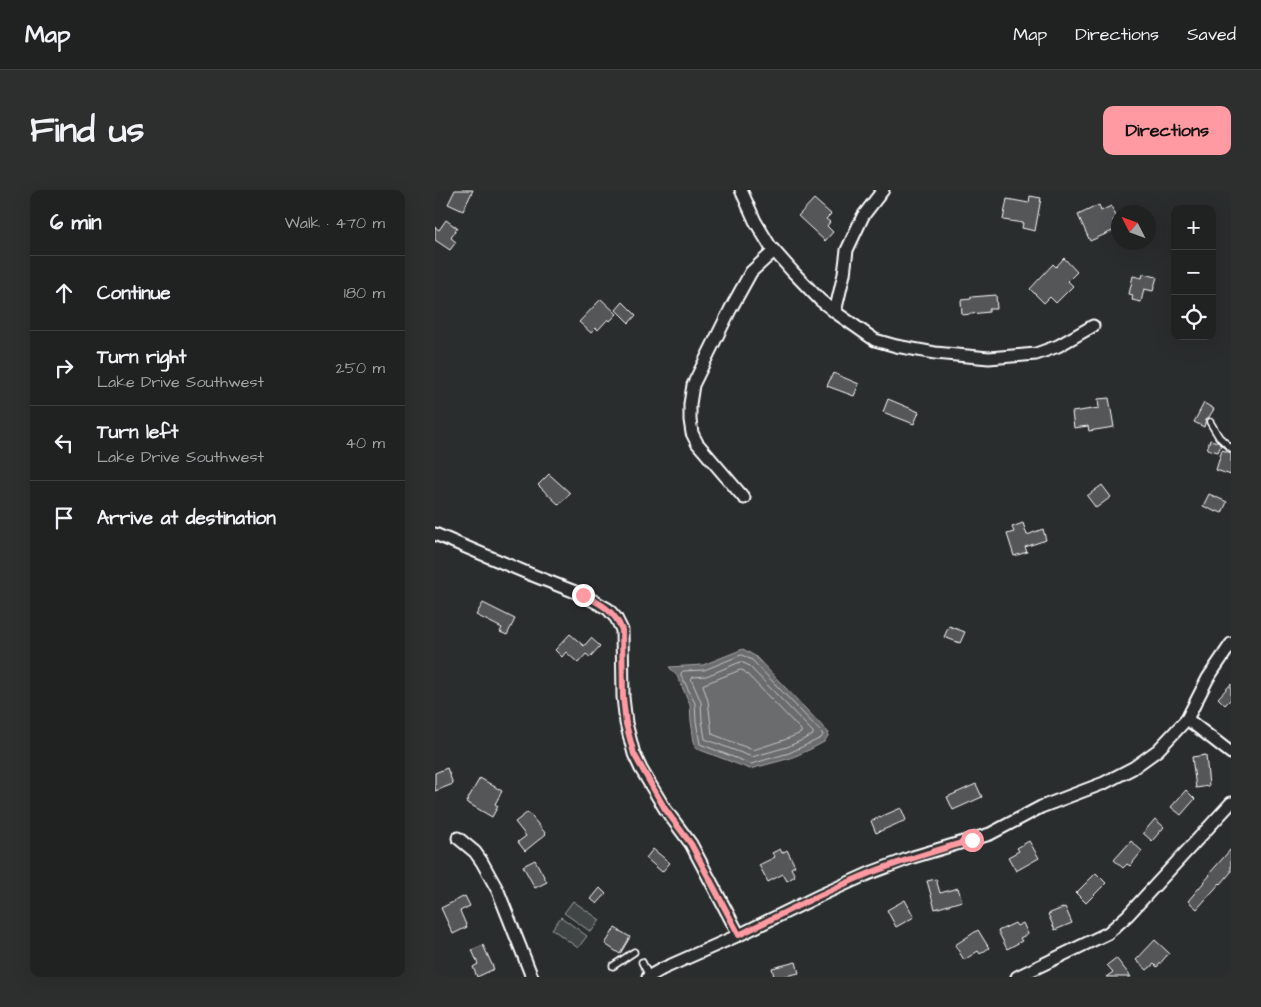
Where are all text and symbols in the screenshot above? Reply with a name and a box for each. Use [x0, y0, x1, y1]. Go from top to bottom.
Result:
text: Map [25, 18, 70, 52]
text: Map [1013, 22, 1047, 47]
text: Directions [1075, 22, 1159, 47]
text: Saved [1187, 22, 1236, 47]
text: Find us [30, 106, 144, 155]
button: Directions [1103, 106, 1231, 155]
north arrow [1111, 205, 1156, 250]
map controls [1171, 205, 1216, 340]
button: + [1171, 205, 1216, 250]
text: 6 min [50, 208, 102, 237]
text: Walk · 470 m [285, 212, 385, 234]
button: − [1171, 250, 1216, 295]
icon: ahead [50, 279, 78, 307]
text: Continue [97, 280, 171, 307]
text: 180 m [344, 282, 385, 304]
button: locate [1171, 295, 1216, 340]
text: Turn right [97, 344, 186, 371]
icon: right [50, 354, 78, 382]
text: 250 m [336, 357, 385, 379]
text: Lake Drive Southwest [97, 371, 264, 393]
text: Turn left [97, 419, 178, 446]
icon: left [50, 429, 78, 457]
text: 40 m [345, 432, 385, 454]
text: Lake Drive Southwest [97, 446, 264, 468]
icon: arrive [50, 504, 78, 532]
text: Arrive at destination [97, 505, 276, 532]
route end [572, 584, 595, 607]
route start [961, 829, 984, 852]

